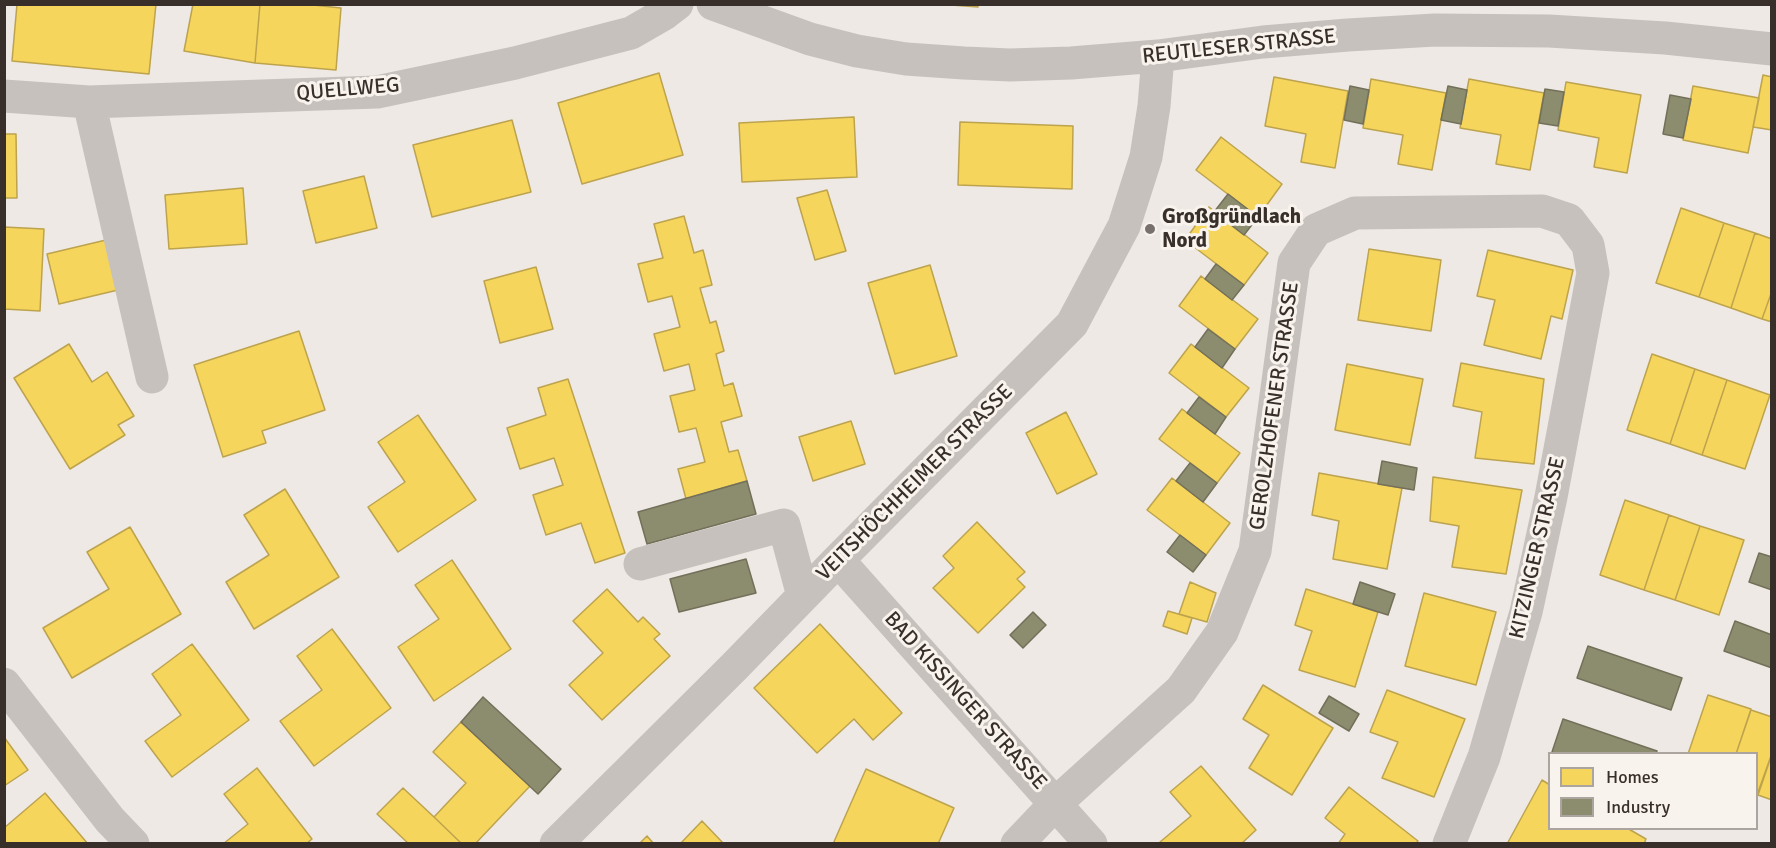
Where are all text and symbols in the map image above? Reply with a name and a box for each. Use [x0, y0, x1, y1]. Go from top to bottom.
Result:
street label: REUTLESER STRASSE [1141, 24, 1337, 70]
street label: QUELLWEG [295, 73, 401, 107]
place label: Großgründlach Nord [1162, 204, 1301, 254]
marker: Großgründlach Nord [1143, 222, 1157, 236]
street label: GEROLZHOFENER STRASSE [1245, 280, 1305, 532]
street label: VEITSHÖCHHEIMER STRASSE [812, 380, 1018, 586]
street label: KITZINGER STRASSE [1505, 455, 1571, 641]
street label: BAD KISSINGER STRASSE [878, 607, 1052, 795]
legend [1548, 752, 1758, 830]
text: Homes [1606, 766, 1659, 788]
text: Industry [1606, 796, 1670, 818]

